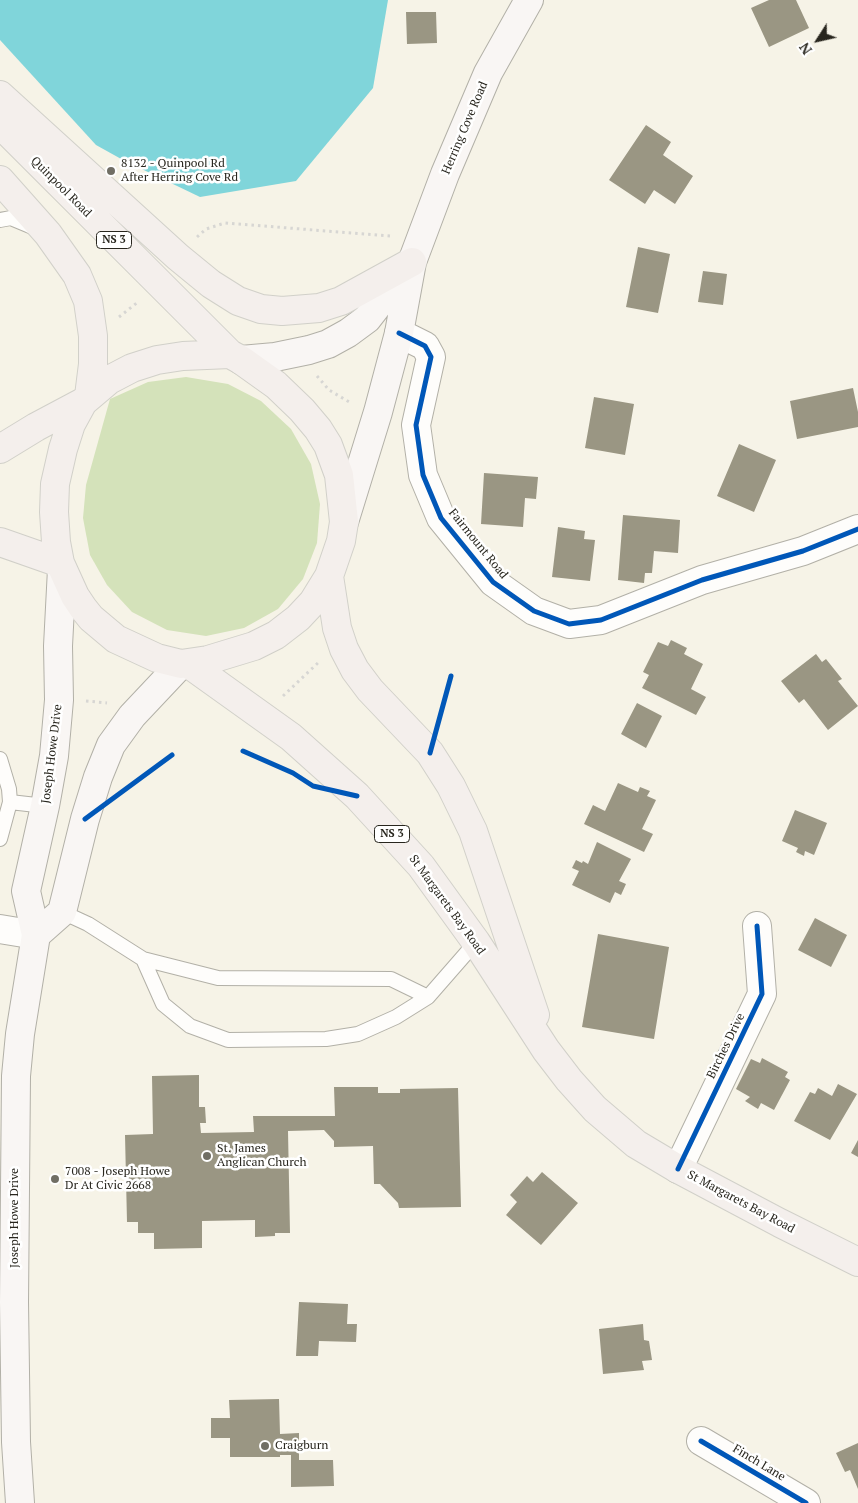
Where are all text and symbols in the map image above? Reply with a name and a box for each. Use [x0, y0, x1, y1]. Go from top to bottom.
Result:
north arrow [793, 15, 843, 65]
text: N [794, 39, 816, 59]
street label: Herring Cove Road [439, 79, 491, 177]
street label: Quinpool Road [28, 154, 94, 220]
place label: 8132 - Quinpool Rd After Herring Cove Rd [121, 157, 238, 185]
marker: 8132 - Quinpool Rd After Herring Cove Rd [105, 165, 117, 177]
road number: NS 3 [96, 232, 132, 248]
street label: Fairmount Road [445, 506, 511, 582]
street label: Joseph Howe Drive [39, 703, 65, 805]
road number: NS 3 [374, 826, 410, 842]
street label: St Margarets Bay Road [406, 852, 488, 958]
street label: Birches Drive [704, 1011, 748, 1081]
place label: St. James Anglican Church [217, 1142, 306, 1170]
marker: St. James Anglican Church [201, 1150, 213, 1162]
place label: 7008 - Joseph Howe Dr At Civic 2668 [65, 1165, 170, 1193]
street label: Joseph Howe Drive [8, 1168, 22, 1268]
street label: St Margarets Bay Road [685, 1168, 797, 1236]
marker: 7008 - Joseph Howe Dr At Civic 2668 [49, 1173, 61, 1185]
place label: Craigburn [275, 1439, 328, 1453]
marker: Craigburn [259, 1440, 271, 1452]
street label: Finch Lane [730, 1442, 788, 1484]

